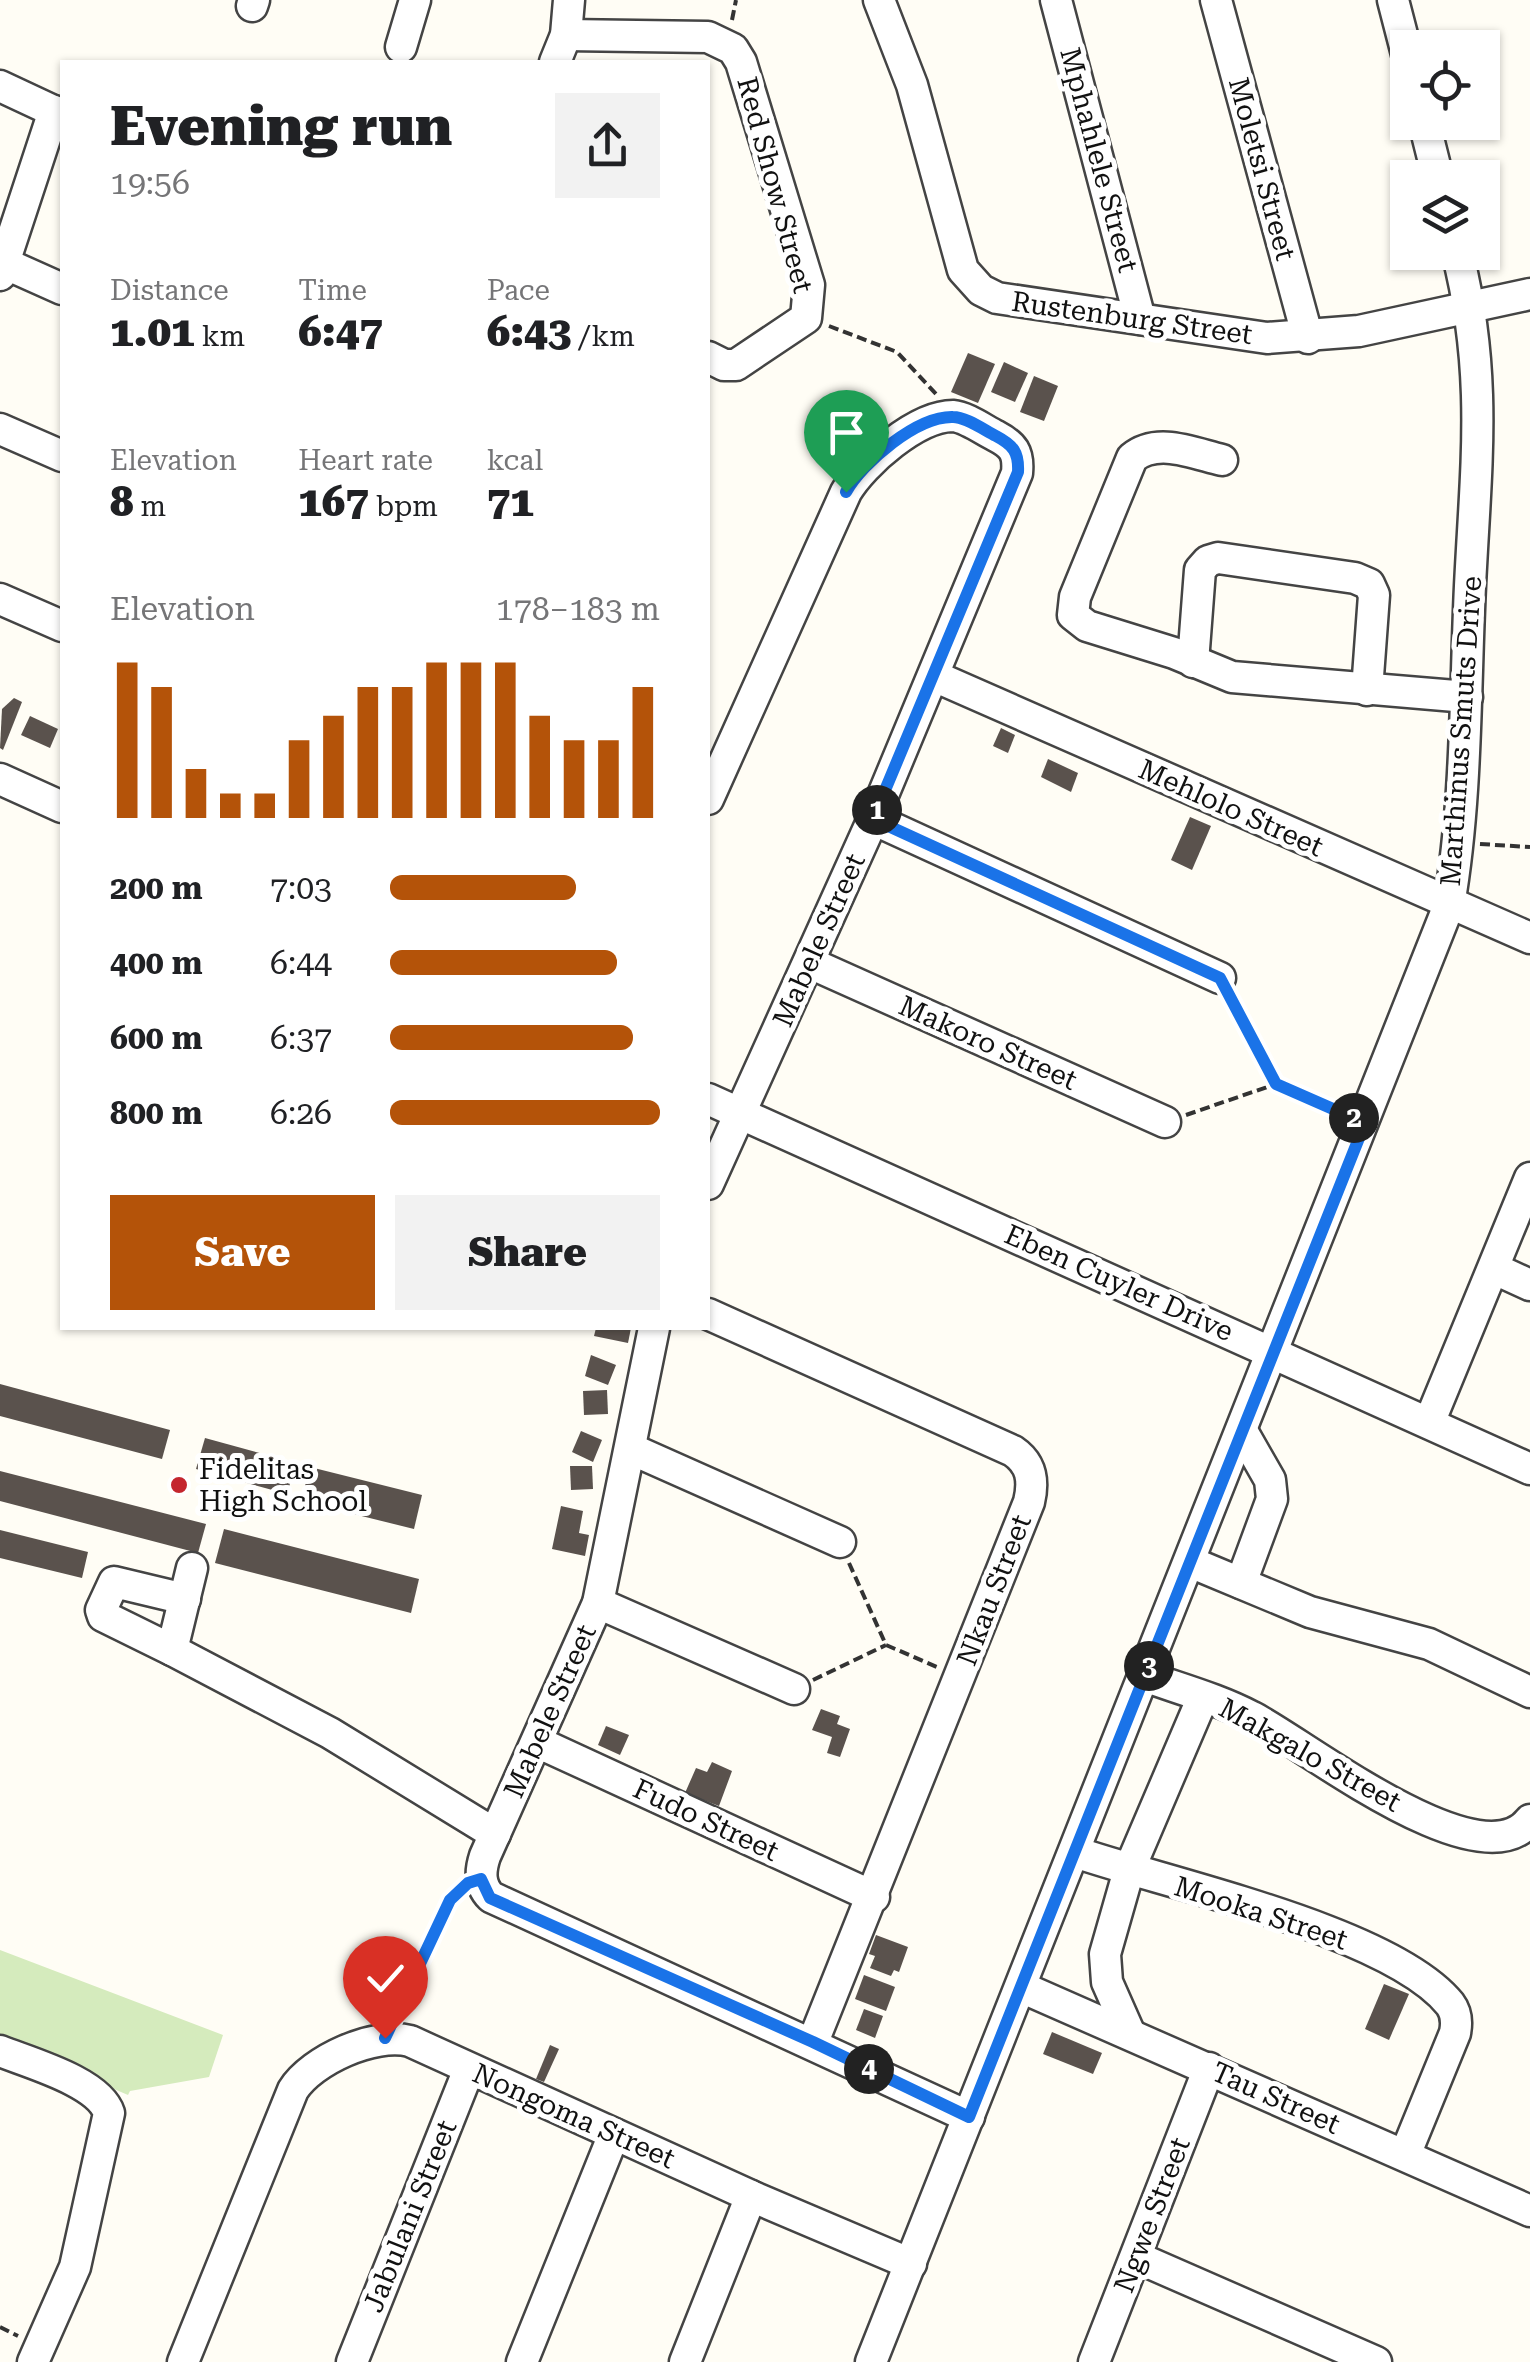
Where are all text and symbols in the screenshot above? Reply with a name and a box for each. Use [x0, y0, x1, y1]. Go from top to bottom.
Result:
map controls [1390, 30, 1500, 270]
button: locate [1390, 30, 1500, 140]
street label: Mphahlele Street [1053, 44, 1145, 276]
street label: Red Show Street [730, 73, 820, 297]
street label: Moletsi Street [1222, 74, 1302, 264]
button: share [555, 93, 660, 198]
text: Evening run [110, 94, 452, 158]
button: layers [1390, 160, 1500, 270]
text: 19:56 [110, 164, 190, 202]
text: Distance [110, 274, 229, 307]
text: Time [298, 274, 367, 307]
text: Pace [487, 274, 550, 307]
street label: Rustenburg Street [1010, 285, 1254, 351]
text: 1.01 [110, 307, 195, 356]
text: 6:47 [298, 307, 383, 356]
text: 6:43 [487, 307, 571, 356]
text: km [195, 320, 245, 353]
text: /km [571, 320, 635, 353]
pin [804, 390, 889, 493]
icon: arrive [819, 405, 874, 460]
text: Elevation [110, 444, 237, 477]
text: Heart rate [298, 444, 433, 477]
text: kcal [487, 444, 543, 477]
text: 8 [110, 477, 134, 526]
text: 167 [298, 477, 369, 526]
text: 71 [487, 477, 534, 526]
text: m [134, 490, 166, 523]
text: bpm [369, 490, 438, 523]
street label: Marthinus Smuts Drive [1434, 575, 1488, 887]
text: Elevation [110, 590, 255, 628]
text: 178–183 m [496, 590, 660, 628]
street label: Mehlolo Street [1134, 753, 1328, 863]
pin: 1 [852, 785, 902, 835]
text: 1 [869, 793, 885, 826]
street label: Mabele Street [766, 848, 872, 1032]
text: 200 m [110, 869, 203, 907]
text: 7:03 [270, 869, 332, 907]
text: 400 m [110, 944, 203, 982]
text: 6:44 [270, 944, 332, 982]
street label: Makoro Street [894, 989, 1082, 1097]
text: 600 m [110, 1019, 203, 1057]
text: 6:37 [270, 1019, 332, 1057]
pin: 2 [1329, 1093, 1379, 1143]
text: 800 m [110, 1094, 203, 1132]
text: 6:26 [270, 1094, 332, 1132]
text: 2 [1346, 1101, 1362, 1134]
button: Save [110, 1195, 375, 1310]
button: Share [395, 1195, 660, 1310]
street label: Eben Cuyler Drive [1000, 1218, 1238, 1348]
place label: Fidelitas High School [199, 1453, 367, 1518]
marker: Fidelitas High School [168, 1474, 190, 1496]
street label: Nkau Street [950, 1510, 1038, 1670]
street label: Mabele Street [497, 1619, 603, 1803]
pin: 3 [1124, 1641, 1174, 1691]
text: 3 [1141, 1649, 1157, 1682]
street label: Makgalo Street [1213, 1691, 1407, 1819]
street label: Fudo Street [628, 1772, 784, 1868]
street label: Mooka Street [1170, 1869, 1352, 1957]
pin [343, 1936, 428, 2039]
icon: check [358, 1951, 413, 2006]
pin: 4 [844, 2044, 894, 2094]
text: 4 [861, 2052, 877, 2085]
street label: Tau Street [1207, 2055, 1345, 2141]
street label: Nongoma Street [468, 2057, 680, 2175]
street label: Jabulani Street [356, 2115, 464, 2317]
street label: Ngwe Street [1107, 2133, 1197, 2297]

